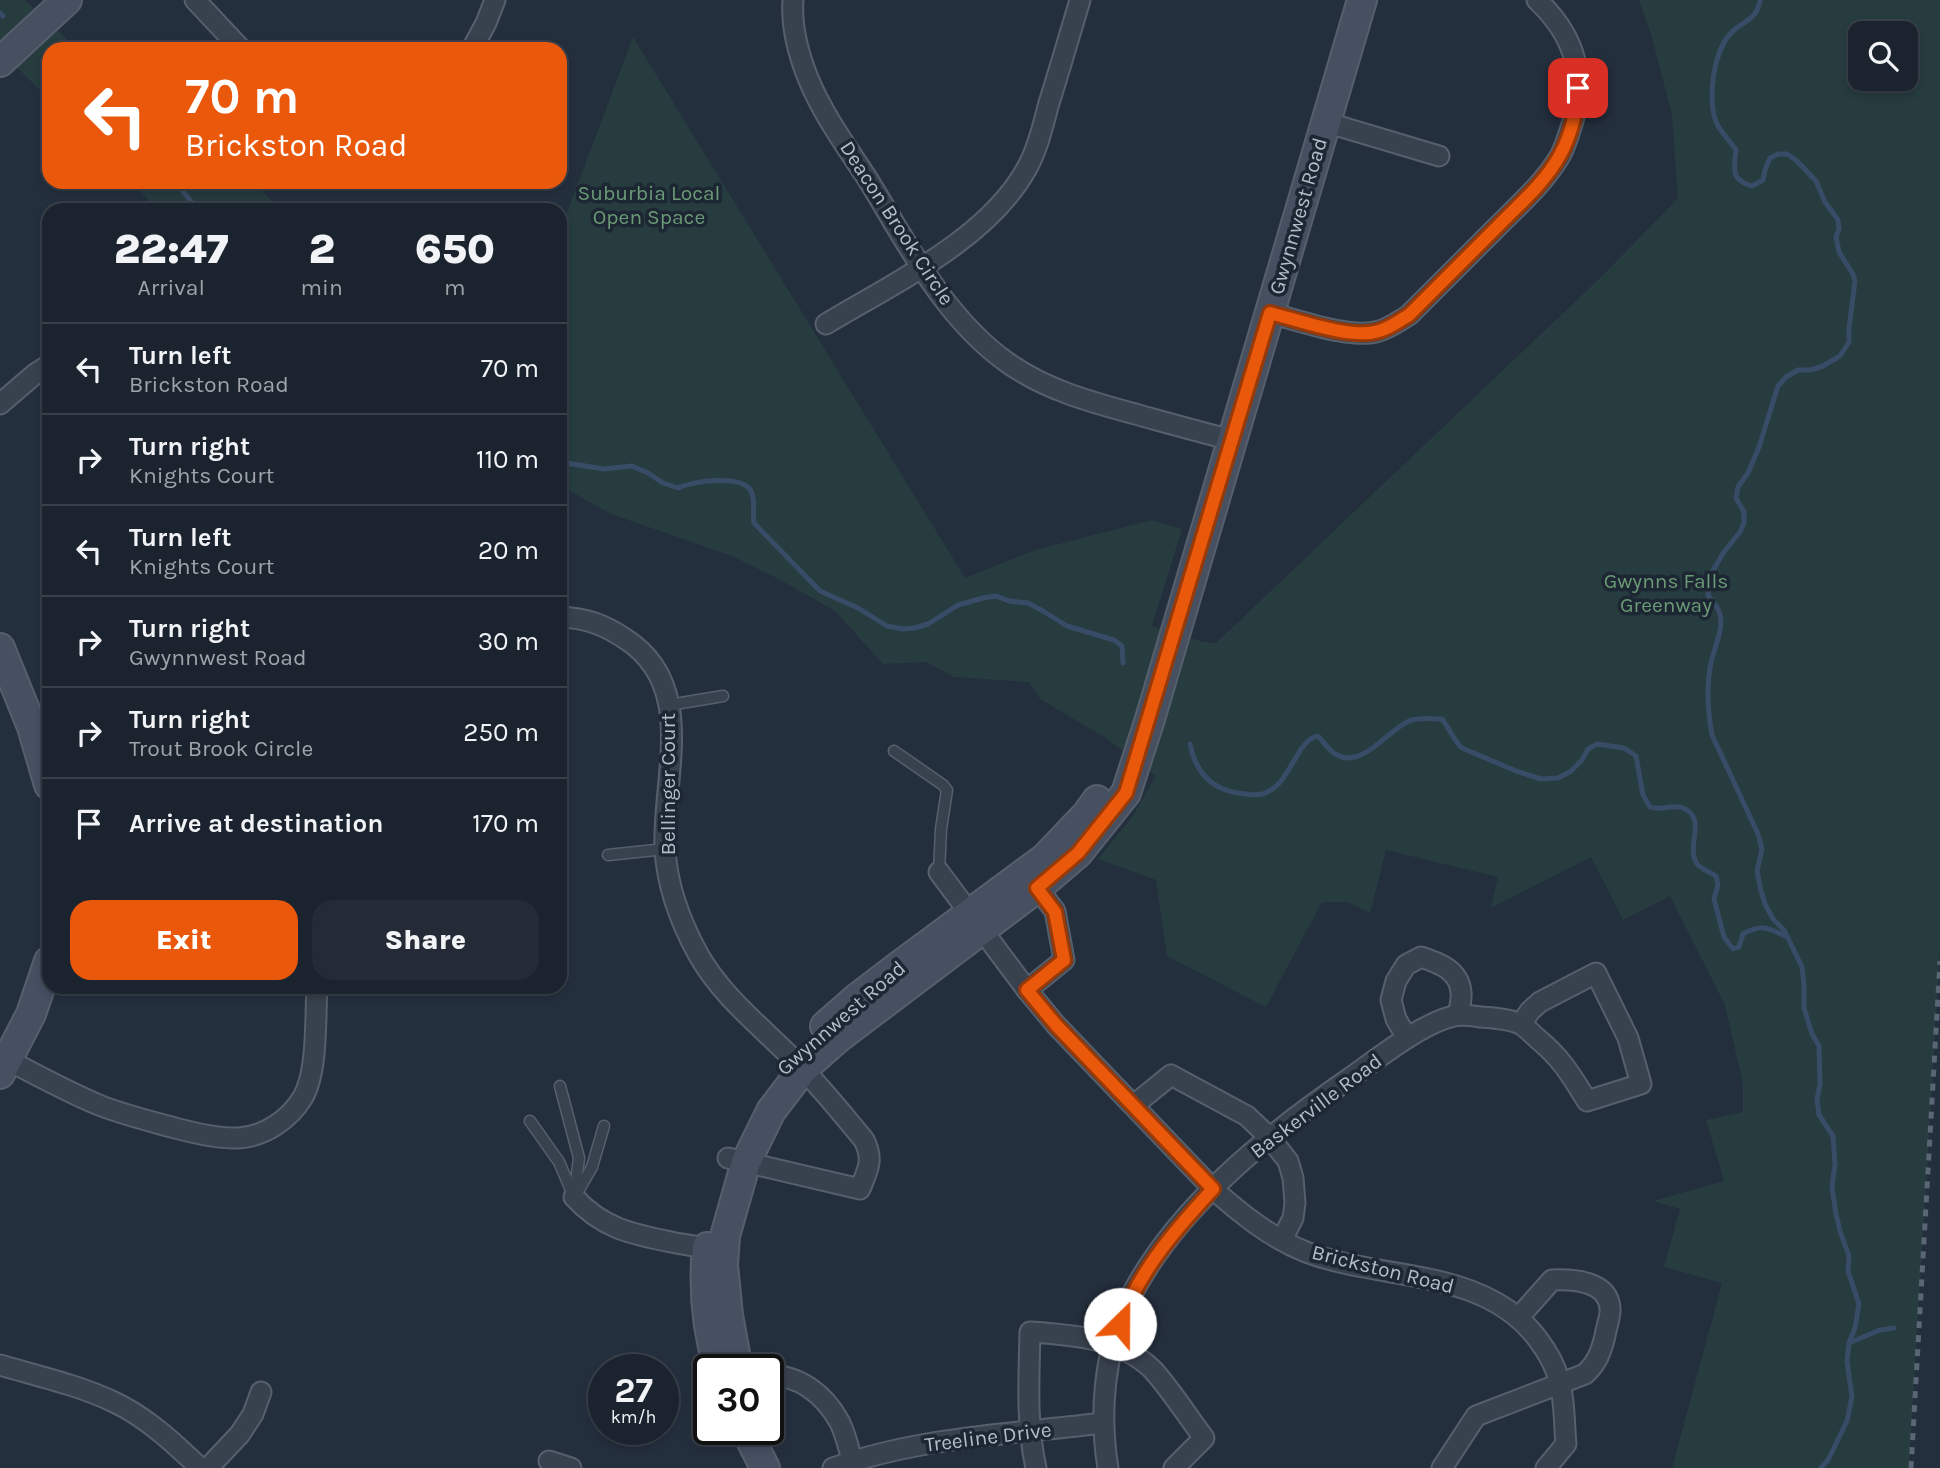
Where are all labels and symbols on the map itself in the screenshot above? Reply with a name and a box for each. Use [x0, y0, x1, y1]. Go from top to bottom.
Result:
pin [1548, 58, 1608, 118]
street label: Gwynnwest Road [1264, 135, 1332, 297]
street label: Deacon Brook Circle [835, 136, 959, 310]
park label: Suburbia Local Open Space [578, 181, 720, 229]
park label: Gwynns Falls Greenway [1604, 569, 1728, 617]
street label: Bellinger Court [656, 713, 680, 855]
street label: Gwynnwest Road [772, 956, 910, 1080]
street label: Baskerville Road [1245, 1049, 1387, 1163]
street label: Brickston Road [1309, 1240, 1457, 1298]
position arrow [1083, 1287, 1157, 1361]
speed limit sign: 30 [693, 1354, 784, 1445]
street label: Treeline Drive [923, 1417, 1053, 1457]

